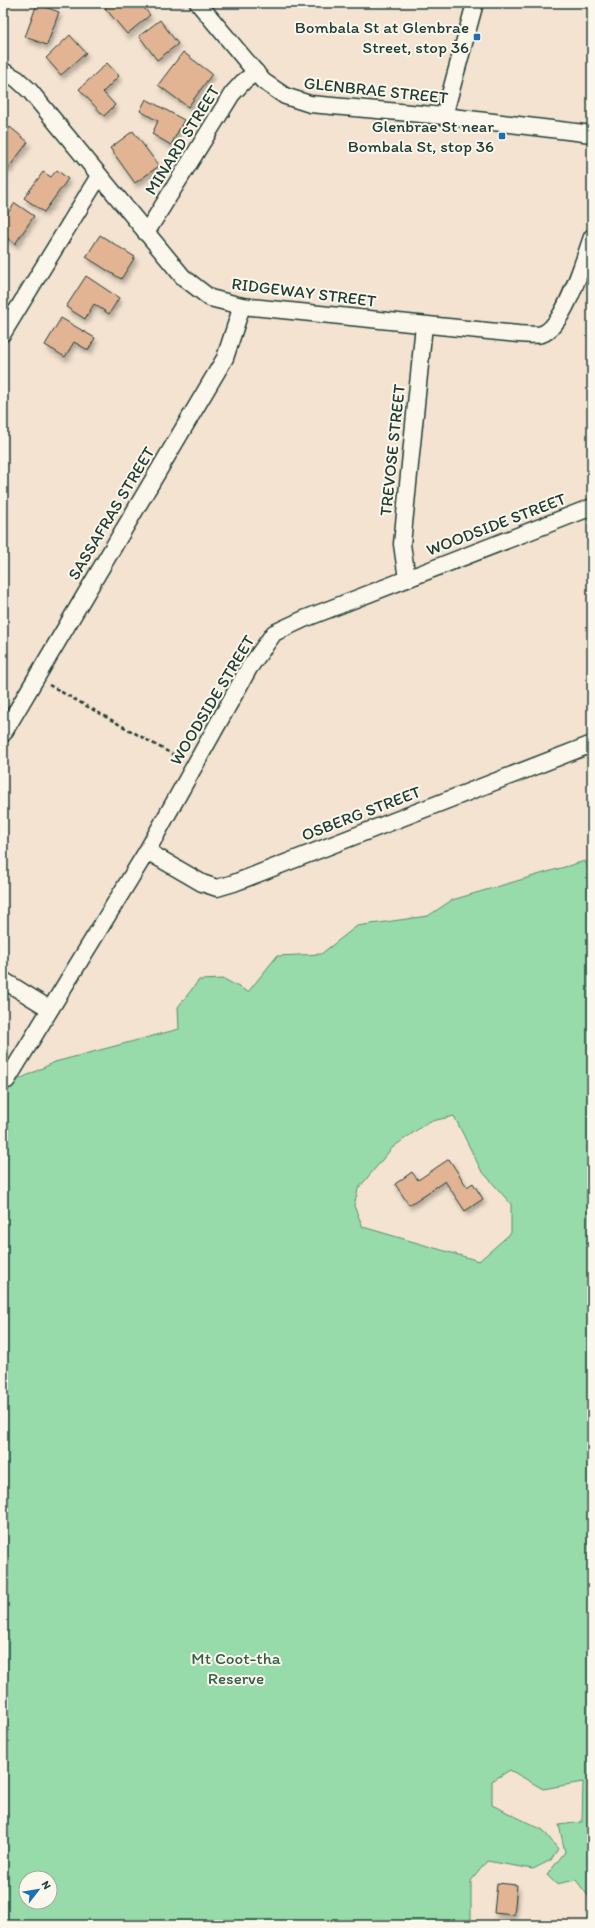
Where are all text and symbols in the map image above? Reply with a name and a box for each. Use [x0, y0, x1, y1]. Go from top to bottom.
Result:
place label: Bombala St at Glenbrae Street, stop 36 [295, 17, 469, 57]
marker: Bombala St at Glenbrae Street, stop 36 [472, 32, 482, 42]
street label: GLENBRAE STREET [303, 72, 450, 108]
street label: MINARD STREET [140, 81, 224, 198]
place label: Glenbrae St near Bombala St, stop 36 [348, 116, 494, 156]
marker: Glenbrae St near Bombala St, stop 36 [497, 131, 507, 141]
street label: RIDGEWAY STREET [231, 273, 378, 311]
street label: TREVOSE STREET [375, 383, 409, 517]
street label: SASSAFRAS STREET [63, 442, 159, 583]
street label: WOODSIDE STREET [423, 488, 569, 560]
street label: WOODSIDE STREET [165, 631, 259, 769]
street label: OSBERG STREET [299, 781, 424, 845]
park label: Mt Coot-tha Reserve [191, 1648, 281, 1688]
north arrow [18, 1870, 58, 1910]
text: N [39, 1879, 54, 1892]

